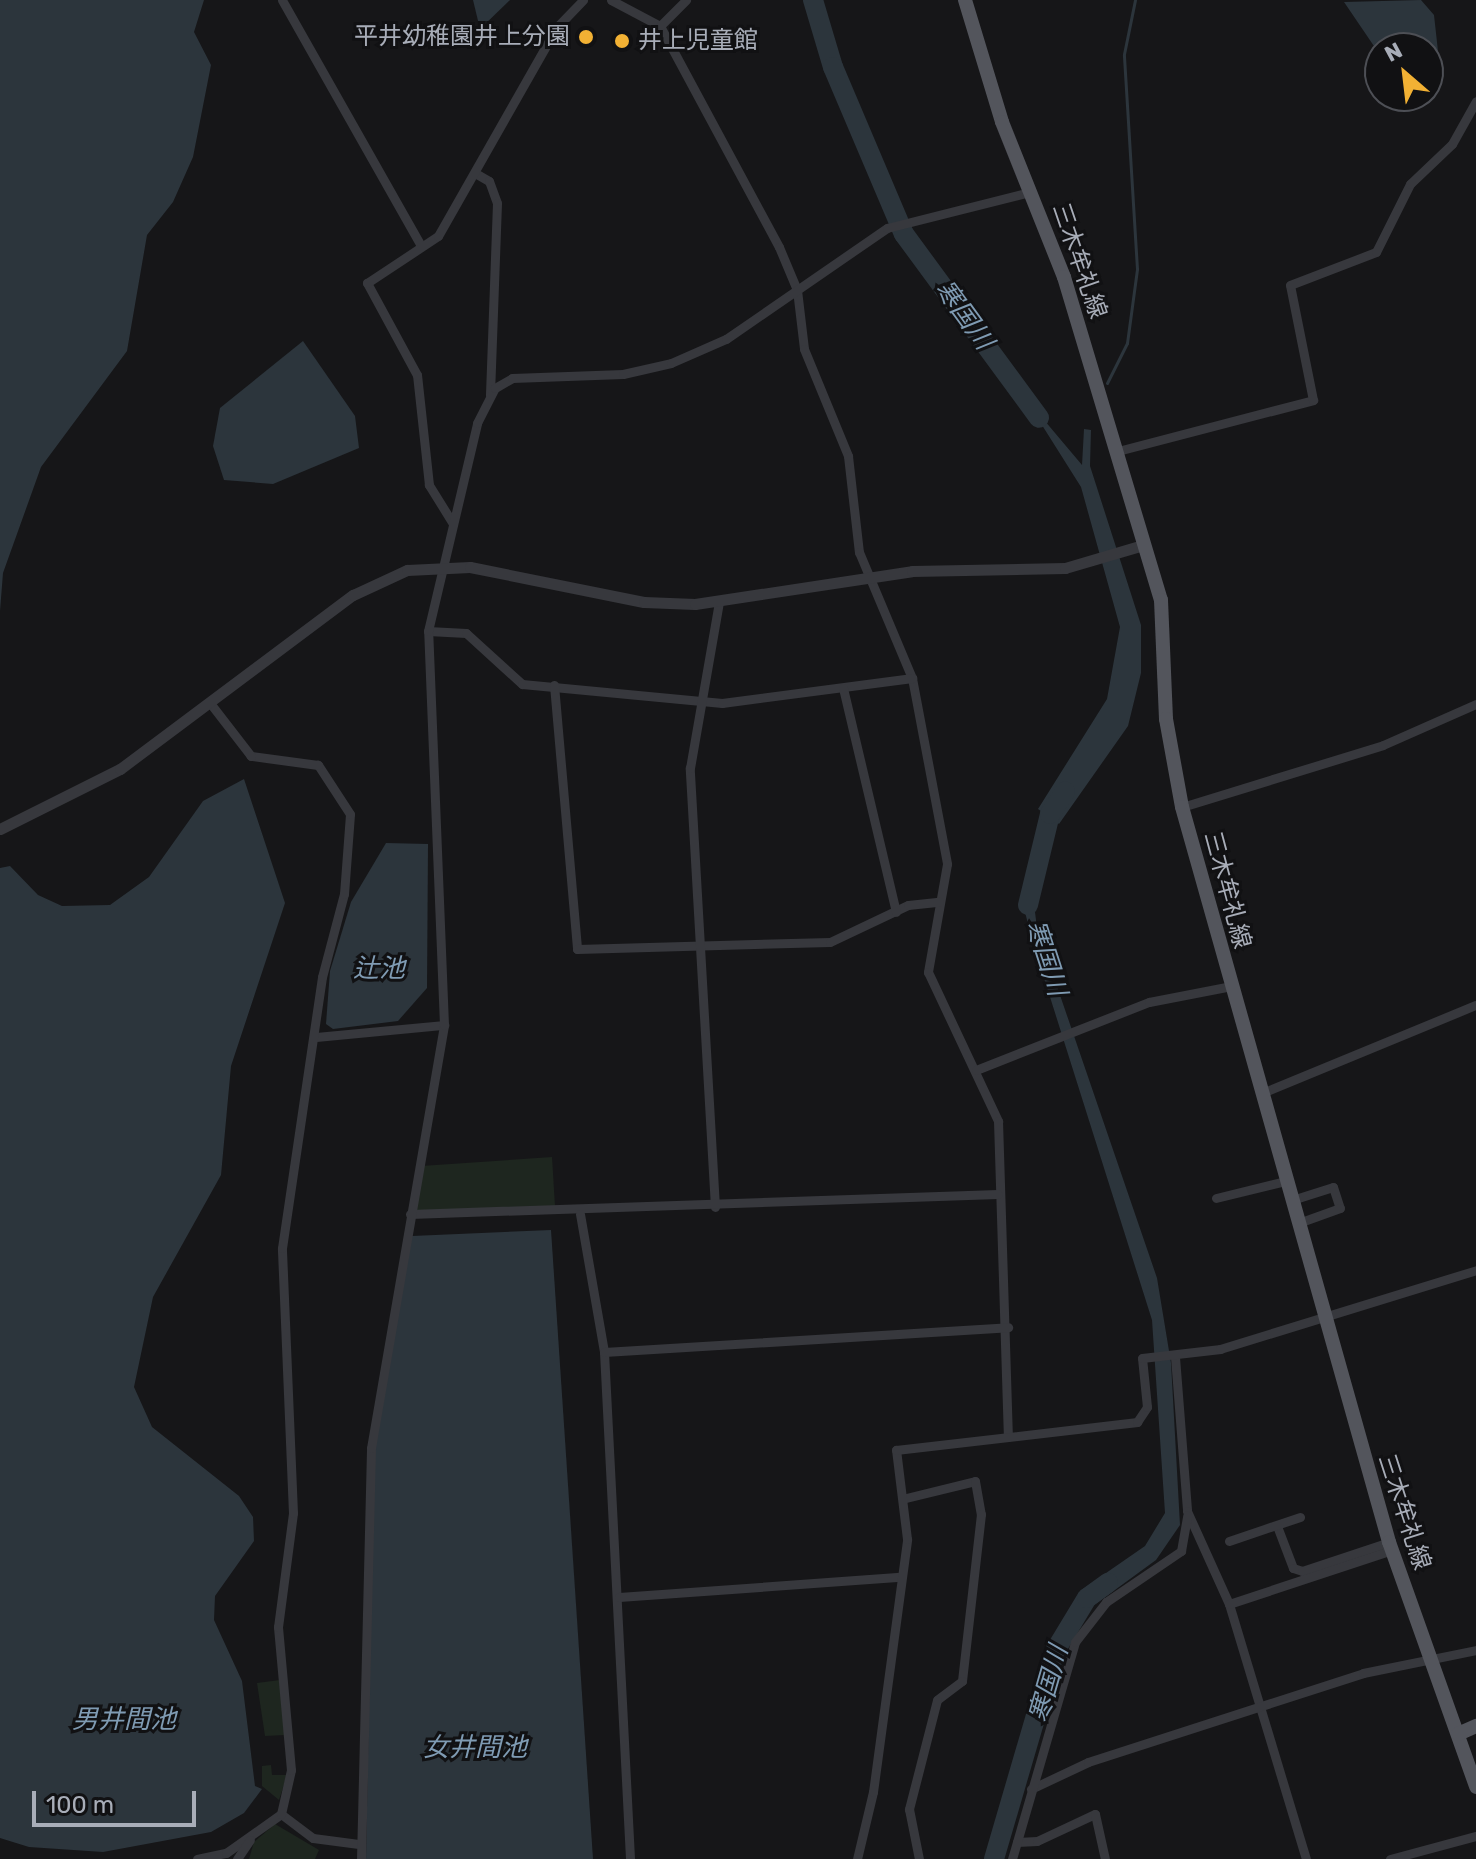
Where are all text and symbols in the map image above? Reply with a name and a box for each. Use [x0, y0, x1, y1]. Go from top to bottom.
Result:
place label: 平井幼稚園井上分園 [354, 23, 570, 51]
place label: 井上児童館 [638, 27, 758, 55]
marker: 平井幼稚園井上分園 [577, 28, 595, 46]
marker: 井上児童館 [613, 32, 631, 50]
north arrow [1364, 32, 1444, 112]
text: N [1380, 37, 1407, 68]
street label: 三木牟礼線 [1046, 200, 1112, 322]
water label: 寒国川 [928, 274, 1000, 356]
street label: 三木牟礼線 [1198, 828, 1256, 952]
water label: 寒国川 [1019, 916, 1073, 1000]
water label: 辻池 [353, 953, 405, 985]
street label: 三木牟礼線 [1372, 1450, 1436, 1574]
water label: 寒国川 [1023, 1642, 1075, 1726]
water label: 男井間池 [72, 1704, 176, 1736]
water label: 女井間池 [423, 1732, 527, 1764]
scale bar [36, 1775, 200, 1825]
text: 100 m [46, 1791, 114, 1819]

